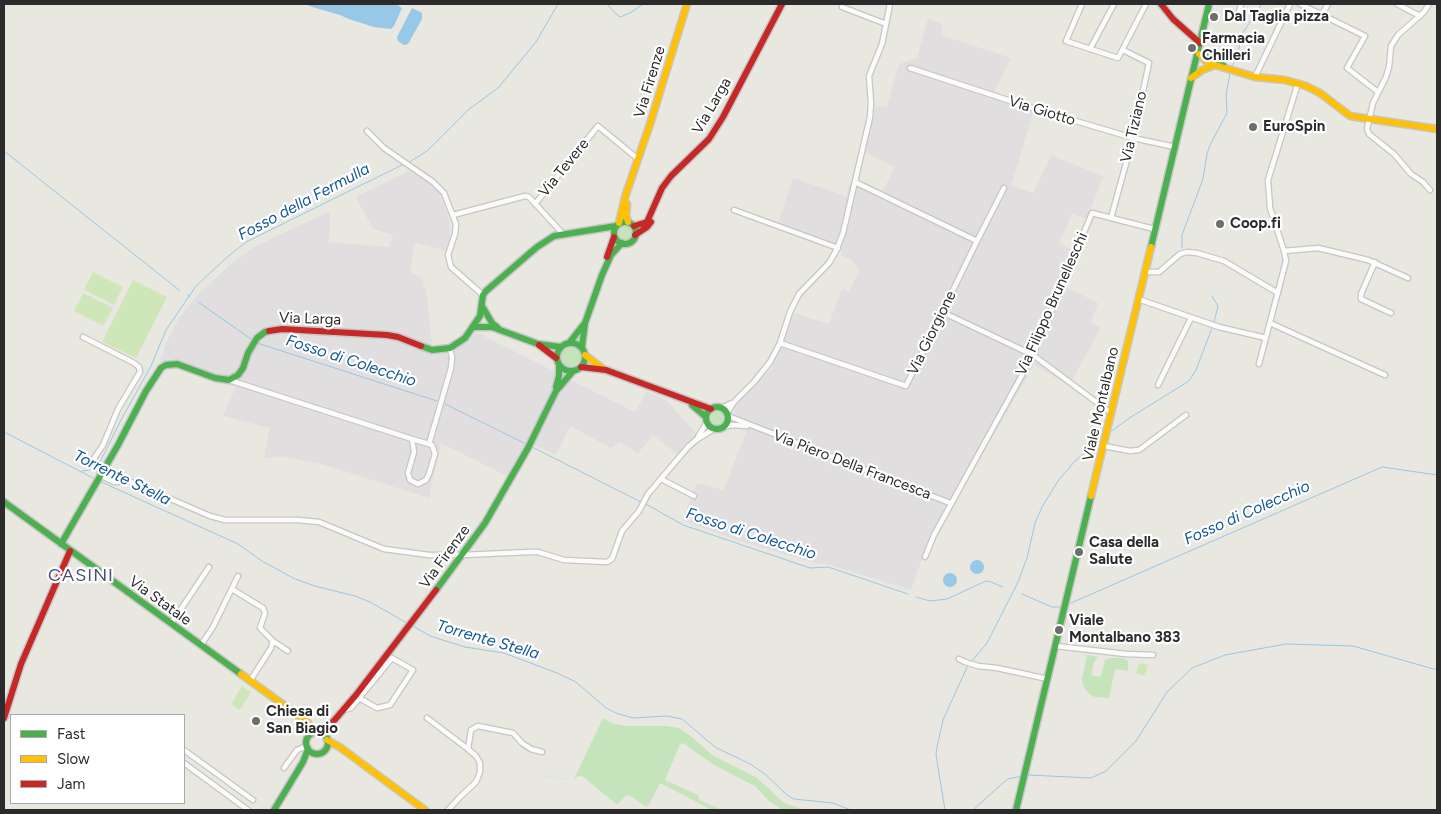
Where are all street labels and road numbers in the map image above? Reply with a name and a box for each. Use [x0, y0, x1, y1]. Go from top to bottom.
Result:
street label: Via Firenze [631, 44, 669, 120]
street label: Via Larga [689, 75, 735, 137]
street label: Via Tiziano [1117, 90, 1151, 164]
street label: Via Giotto [1006, 92, 1078, 130]
street label: Via Tevere [535, 135, 593, 201]
street label: Via Filippo Brunelleschi [1012, 230, 1092, 378]
street label: Via Giorgione [904, 288, 960, 378]
street label: Via Larga [279, 309, 341, 329]
street label: Viale Montalbano [1079, 345, 1123, 463]
street label: Via Piero Della Francesca [771, 427, 933, 503]
street label: Via Firenze [416, 522, 474, 592]
street label: Via Statale [125, 572, 195, 630]

